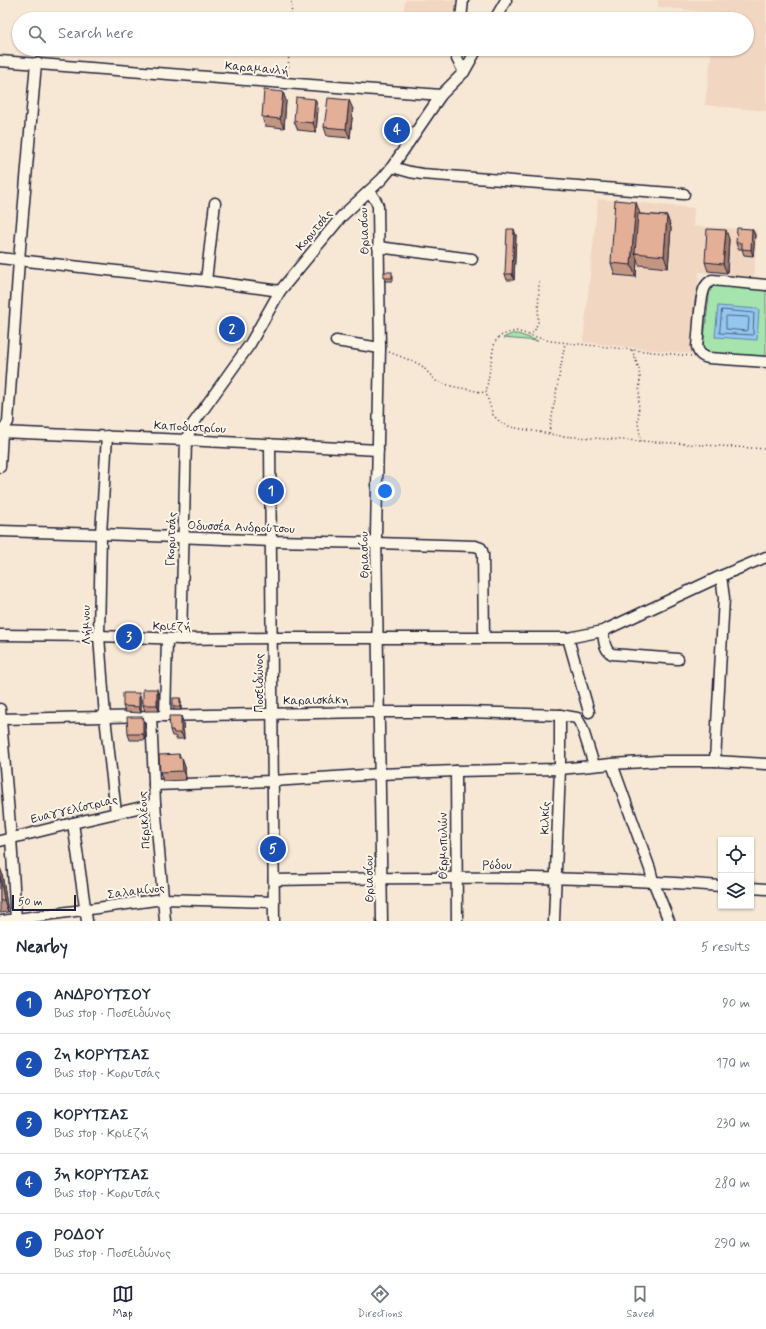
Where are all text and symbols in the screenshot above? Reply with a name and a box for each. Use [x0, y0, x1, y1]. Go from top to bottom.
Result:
search box [12, 12, 754, 56]
icon: search [26, 23, 48, 45]
text: Search here [58, 24, 134, 44]
street label: Καραμανλή [224, 58, 290, 80]
pin: 4 [384, 115, 410, 145]
street label: Κορυτσάς [293, 207, 337, 255]
street label: Θριασίου [356, 207, 374, 255]
pin: 2 [219, 314, 245, 344]
street label: Καποδιστρίου [154, 418, 227, 438]
pin: 1 [258, 476, 284, 506]
your location [375, 481, 395, 501]
street label: Γκορυτσάς [163, 512, 181, 566]
street label: Οδυσσέα Ανδρούτσου [187, 517, 296, 538]
street label: Θριασίου [357, 531, 373, 579]
street label: Λήμνου [79, 604, 95, 645]
street label: Κριεζή [153, 619, 192, 635]
pin: 3 [116, 622, 142, 652]
street label: Ποσειδώνος [252, 654, 268, 712]
street label: Καραισκάκη [283, 692, 349, 710]
street label: Περικλέους [134, 790, 155, 850]
street label: Ευαγγελίστριας [29, 792, 119, 828]
street label: Κιλκίς [537, 801, 555, 835]
street label: Θερμοπυλών [436, 813, 452, 879]
pin: 5 [260, 834, 286, 864]
map controls [718, 837, 754, 909]
button: locate [718, 837, 754, 873]
street label: Θριασίου [362, 855, 378, 903]
street label: Ρόδου [482, 858, 512, 874]
button: layers [718, 873, 754, 909]
street label: Σαλαμίνος [107, 881, 166, 903]
scale bar [12, 893, 76, 912]
text: 50 m [18, 895, 43, 909]
text: Nearby [16, 936, 68, 958]
text: 5 results [701, 939, 750, 956]
text: ΑΝΔΡΟΥΤΣΟΥ [54, 985, 151, 1005]
text: 1 [26, 995, 32, 1012]
text: 90 m [722, 995, 750, 1012]
text: Bus stop · Ποσειδώνος [54, 1005, 171, 1022]
text: 2η ΚΟΡΥΤΣΑΣ [54, 1045, 150, 1065]
text: 2 [26, 1055, 32, 1072]
text: 170 m [716, 1055, 750, 1072]
text: Bus stop · Κορυτσάς [54, 1065, 160, 1082]
text: ΚΟΡΥΤΣΑΣ [54, 1105, 129, 1125]
text: 3 [26, 1115, 32, 1132]
text: 230 m [716, 1115, 750, 1132]
text: Bus stop · Κριεζή [54, 1125, 149, 1142]
text: 3η ΚΟΡΥΤΣΑΣ [54, 1165, 149, 1185]
text: 4 [25, 1175, 33, 1192]
text: 280 m [715, 1175, 750, 1192]
text: Bus stop · Κορυτσάς [54, 1185, 160, 1202]
text: ΡΟΔΟΥ [54, 1225, 104, 1245]
text: 5 [25, 1235, 33, 1252]
text: 290 m [714, 1235, 750, 1252]
text: Bus stop · Ποσειδώνος [54, 1245, 171, 1262]
tab: Map [112, 1283, 134, 1321]
tab: Directions [357, 1283, 403, 1321]
tab: Saved [626, 1283, 654, 1321]

